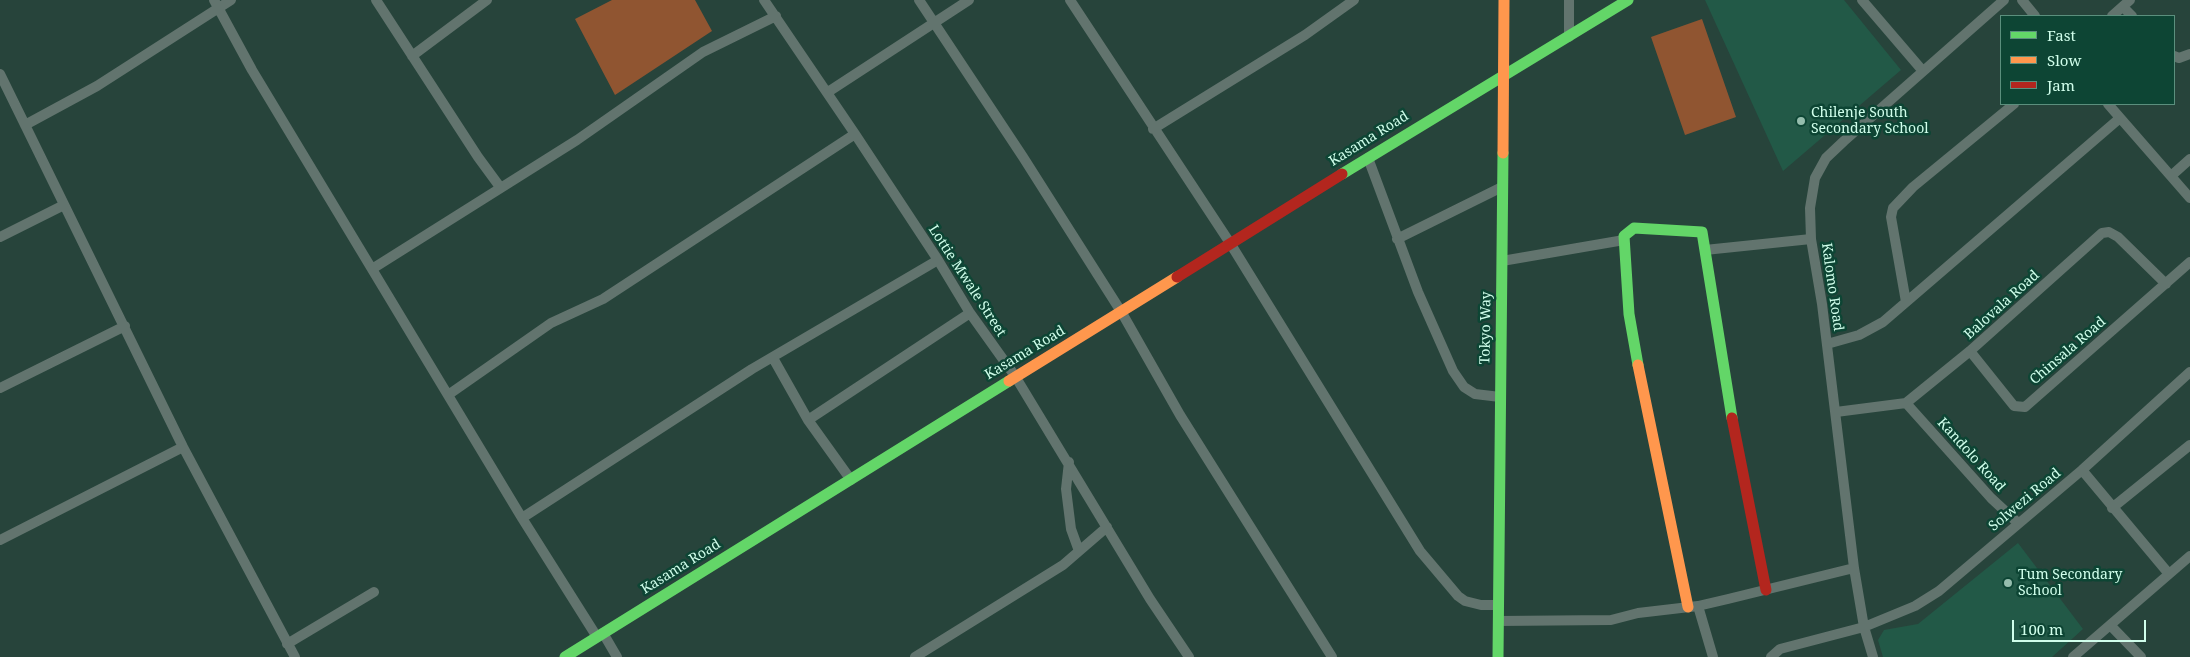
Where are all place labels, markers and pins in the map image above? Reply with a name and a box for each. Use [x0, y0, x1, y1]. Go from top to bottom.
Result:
place label: Chilenje South Secondary School [1811, 105, 1929, 138]
marker: Chilenje South Secondary School [1795, 115, 1807, 127]
place label: Tum Secondary School [2018, 567, 2122, 600]
marker: Tum Secondary School [2002, 577, 2014, 589]

